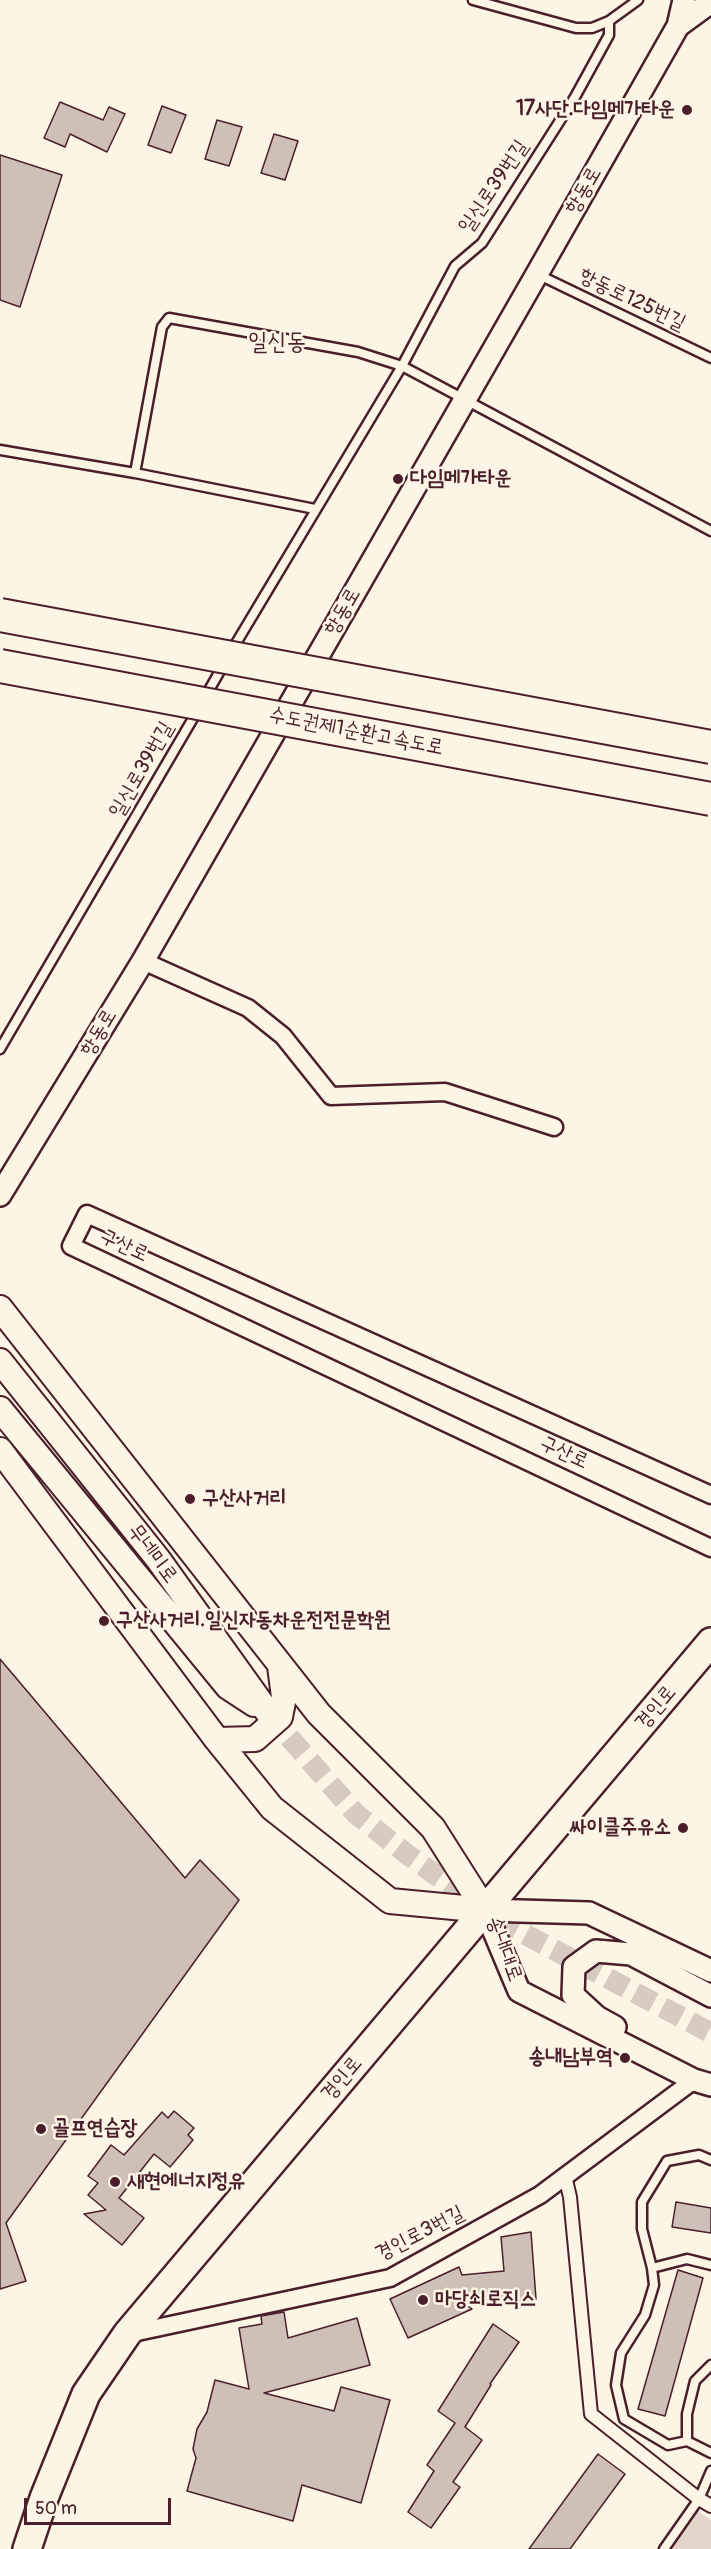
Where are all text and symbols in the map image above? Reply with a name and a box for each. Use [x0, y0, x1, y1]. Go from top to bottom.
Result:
place label: 17사단.다임메가타운 [516, 97, 675, 123]
marker: 17사단.다임메가타운 [680, 103, 694, 117]
street label: 일신로39번길 [454, 136, 534, 238]
street label: 항동로 [560, 163, 608, 219]
street label: 항동로125번길 [574, 263, 690, 337]
district label: 일신동 [248, 329, 306, 357]
place label: 다임메가타운 [410, 466, 511, 492]
marker: 다임메가타운 [391, 472, 405, 486]
street label: 항동로 [319, 584, 367, 640]
street label: 수도권제1순환고속도로 [267, 703, 445, 761]
street label: 일신로39번길 [104, 717, 180, 823]
street label: 항동로 [75, 1005, 123, 1061]
street label: 구산로 [96, 1224, 152, 1268]
street label: 구산로 [536, 1431, 592, 1475]
place label: 구산사거리 [202, 1486, 286, 1512]
marker: 구산사거리 [183, 1492, 197, 1506]
street label: 무네미로 [122, 1519, 182, 1589]
place label: 구산사거리.일신자동차운전전문학원 [116, 1608, 391, 1634]
marker: 구산사거리.일신자동차운전전문학원 [97, 1614, 111, 1628]
street label: 경인로 [630, 1680, 682, 1736]
place label: 싸이클주유소 [570, 1815, 671, 1841]
marker: 싸이클주유소 [676, 1821, 690, 1835]
street label: 송내대로 [481, 1913, 527, 1985]
place label: 송내남부역 [529, 2045, 613, 2071]
street label: 경인로 [316, 2051, 368, 2107]
marker: 송내남부역 [618, 2051, 632, 2065]
place label: 골프연습장 [53, 2116, 137, 2142]
marker: 골프연습장 [34, 2122, 48, 2136]
place label: 새현에너지정유 [127, 2169, 245, 2195]
marker: 새현에너지정유 [108, 2175, 122, 2189]
street label: 경인로3번길 [371, 2201, 469, 2267]
place label: 마당쇠로직스 [435, 2287, 536, 2313]
marker: 마당쇠로직스 [416, 2293, 430, 2307]
scale bar [27, 2486, 174, 2524]
text: 50 m [35, 2497, 77, 2520]

